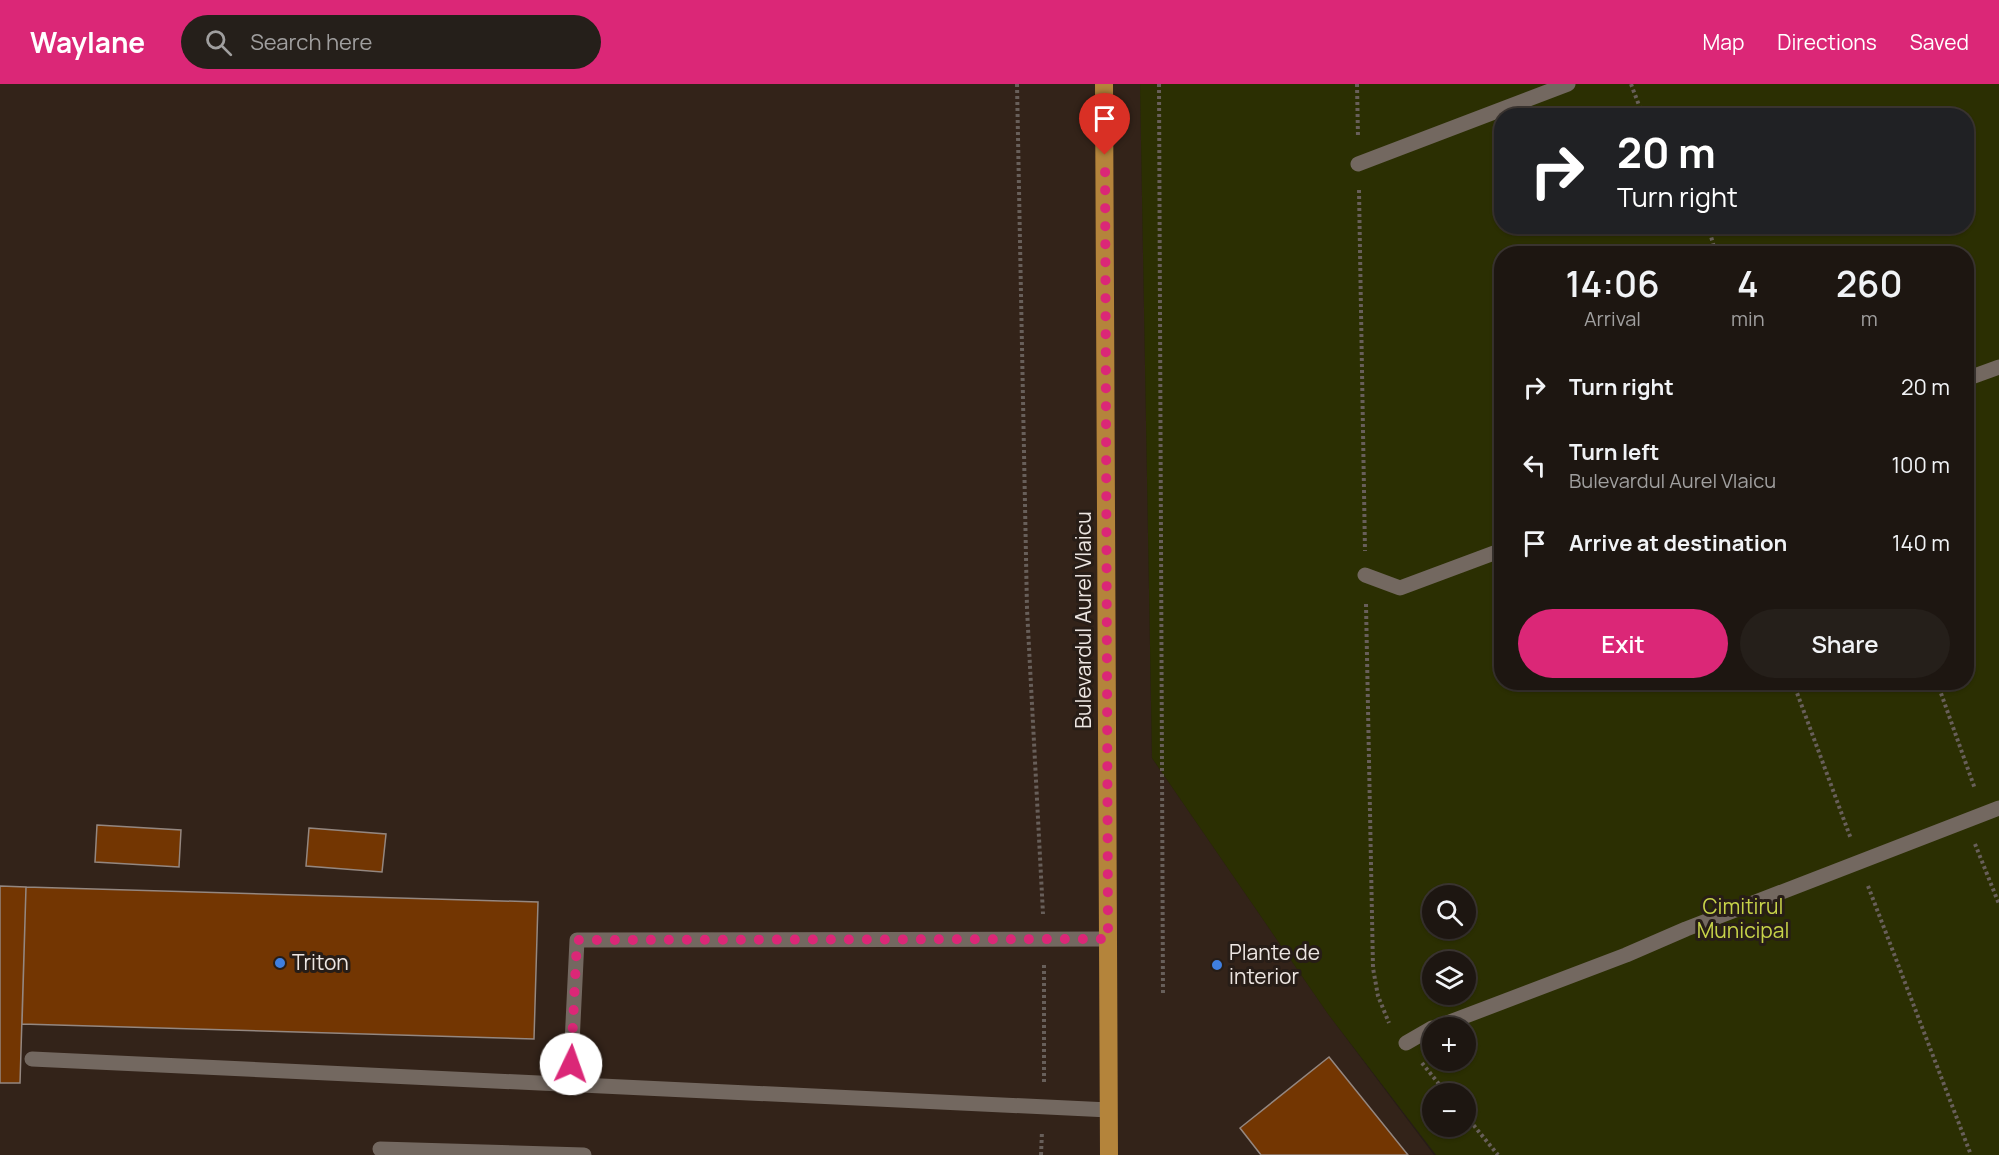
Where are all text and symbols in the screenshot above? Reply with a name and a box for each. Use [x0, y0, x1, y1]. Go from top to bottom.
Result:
search box [181, 15, 601, 69]
text: Waylane [30, 23, 145, 61]
icon: search [202, 26, 235, 59]
text: Search here [250, 27, 372, 57]
text: Map [1703, 28, 1744, 56]
text: Directions [1777, 28, 1877, 56]
text: Saved [1910, 28, 1969, 56]
pin [1079, 93, 1130, 155]
icon: arrive [1088, 102, 1121, 135]
text: 20 m [1617, 123, 1716, 181]
icon: right [1518, 132, 1596, 210]
text: Turn right [1617, 178, 1738, 215]
text: 14:06 [1565, 259, 1660, 308]
text: 4 [1737, 259, 1759, 308]
text: 260 [1836, 259, 1903, 308]
text: Arrival [1584, 305, 1641, 332]
text: min [1731, 305, 1765, 332]
text: m [1861, 305, 1878, 332]
icon: right [1518, 371, 1551, 404]
text: Turn right [1569, 372, 1674, 402]
text: 20 m [1901, 372, 1950, 402]
text: Turn left [1569, 437, 1659, 467]
icon: left [1518, 449, 1551, 482]
text: 100 m [1892, 450, 1950, 480]
text: Bulevardul Aurel Vlaicu [1569, 467, 1776, 494]
street label: Bulevardul Aurel Vlaicu [1069, 511, 1097, 729]
icon: arrive [1518, 527, 1551, 560]
text: Arrive at destination [1569, 528, 1787, 558]
text: 140 m [1892, 528, 1950, 558]
button: Exit [1518, 609, 1728, 678]
button: Share [1740, 609, 1950, 678]
map controls [1422, 885, 1476, 1137]
button: search [1422, 885, 1476, 939]
park label: Cimitirul Municipal [1697, 892, 1789, 944]
place label: Plante de interior [1229, 938, 1320, 990]
place label: Triton [292, 948, 349, 976]
button: layers [1422, 951, 1476, 1005]
marker: Triton [273, 956, 287, 970]
marker: Plante de interior [1210, 958, 1224, 972]
button: + [1422, 1017, 1476, 1071]
position arrow [539, 1032, 603, 1096]
button: − [1422, 1083, 1476, 1137]

